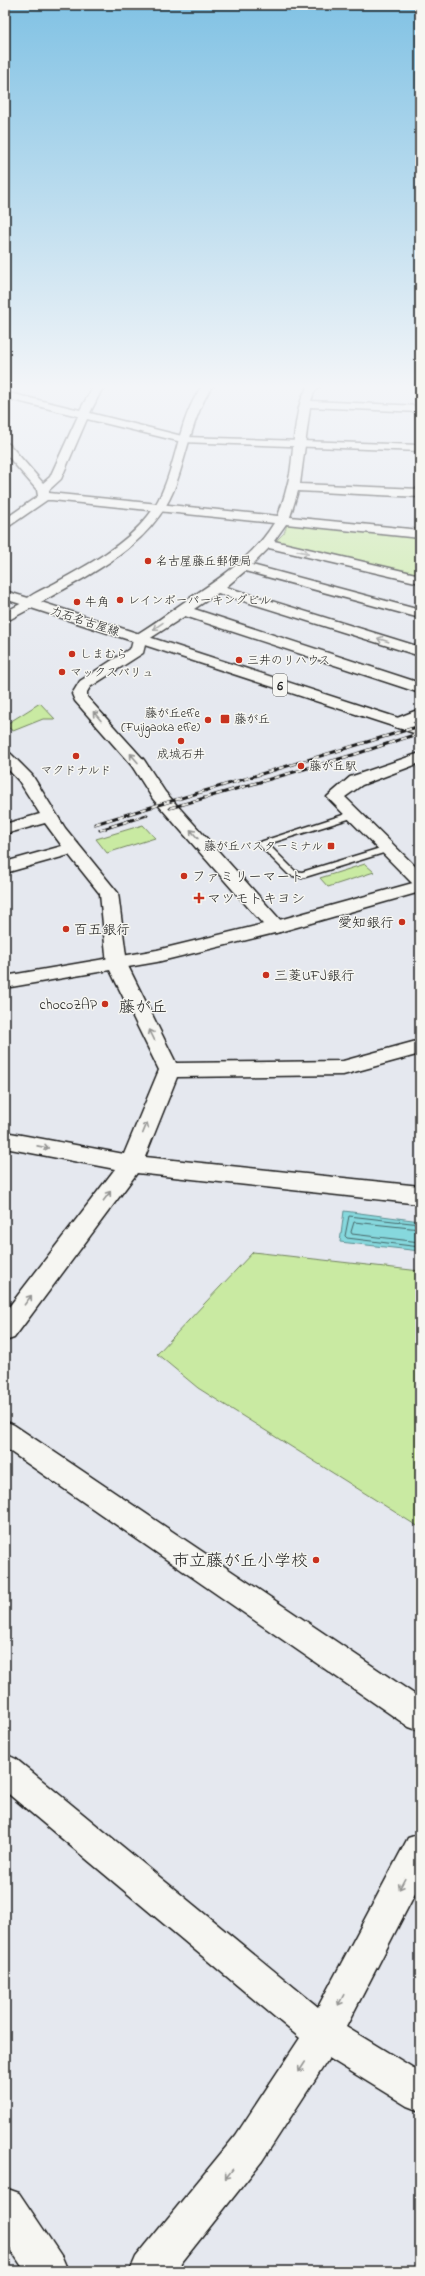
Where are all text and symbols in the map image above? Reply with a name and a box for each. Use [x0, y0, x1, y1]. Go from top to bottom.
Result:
one-way arrow [297, 549, 310, 556]
place label: 名古屋藤丘郵便局 [156, 553, 252, 571]
marker: 名古屋藤丘郵便局 [143, 556, 153, 566]
place label: レインボーパーキングビル [128, 592, 271, 610]
place label: 牛角 [85, 594, 109, 612]
marker: レインボーパーキングビル [115, 595, 125, 605]
marker: 牛角 [72, 597, 82, 607]
street label: 力石名古屋線 [48, 602, 122, 642]
one-way arrow [153, 622, 164, 630]
one-way arrow [376, 636, 389, 643]
place label: しまむら [80, 646, 128, 664]
marker: しまむら [67, 649, 77, 659]
place label: 三井のリハウス [247, 652, 330, 670]
marker: 三井のリハウス [234, 655, 244, 665]
place label: マックスバリュ [70, 664, 154, 682]
marker: マックスバリュ [57, 667, 67, 677]
road number: 6 [273, 674, 287, 696]
place label: 藤が丘effe (Fujigaoka effe) [121, 705, 201, 738]
one-way arrow [92, 711, 101, 721]
place label: 藤が丘 [234, 711, 270, 729]
marker: 藤が丘 [219, 713, 231, 725]
marker: 藤が丘effe (Fujigaoka effe) [203, 715, 213, 725]
marker: 成城石井 [176, 736, 186, 746]
place label: 成城石井 [157, 746, 205, 764]
marker: マクドナルド [71, 751, 81, 761]
one-way arrow [129, 753, 138, 764]
place label: 藤が丘駅 [309, 758, 357, 776]
marker: 藤が丘駅 [296, 761, 306, 771]
place label: マクドナルド [40, 762, 112, 780]
one-way arrow [190, 829, 199, 840]
place label: 藤が丘バスターミナル [204, 838, 323, 856]
marker: 藤が丘バスターミナル [326, 841, 336, 851]
place label: ファミリーマート [192, 867, 304, 888]
marker: ファミリーマート [179, 871, 189, 881]
place label: マツモトキヨシ [207, 889, 305, 910]
marker: マツモトキヨシ [194, 893, 204, 903]
place label: 愛知銀行 [338, 913, 394, 934]
marker: 愛知銀行 [397, 917, 407, 927]
place label: 百五銀行 [74, 920, 130, 941]
marker: 百五銀行 [61, 924, 71, 934]
place label: 三菱UFJ銀行 [274, 966, 355, 987]
marker: 三菱UFJ銀行 [261, 970, 271, 980]
place label: chocoZAP [40, 995, 98, 1016]
district label: 藤が丘 [119, 996, 167, 1020]
marker: chocoZAP [100, 999, 110, 1009]
one-way arrow [147, 1029, 155, 1041]
one-way arrow [142, 1122, 150, 1134]
one-way arrow [36, 1143, 49, 1151]
one-way arrow [102, 1191, 111, 1202]
one-way arrow [24, 1294, 33, 1305]
place label: 市立藤が丘小学校 [172, 1549, 308, 1574]
marker: 市立藤が丘小学校 [311, 1555, 321, 1565]
one-way arrow [398, 1878, 405, 1890]
one-way arrow [337, 1993, 345, 2005]
one-way arrow [298, 2061, 306, 2072]
one-way arrow [224, 2169, 233, 2180]

